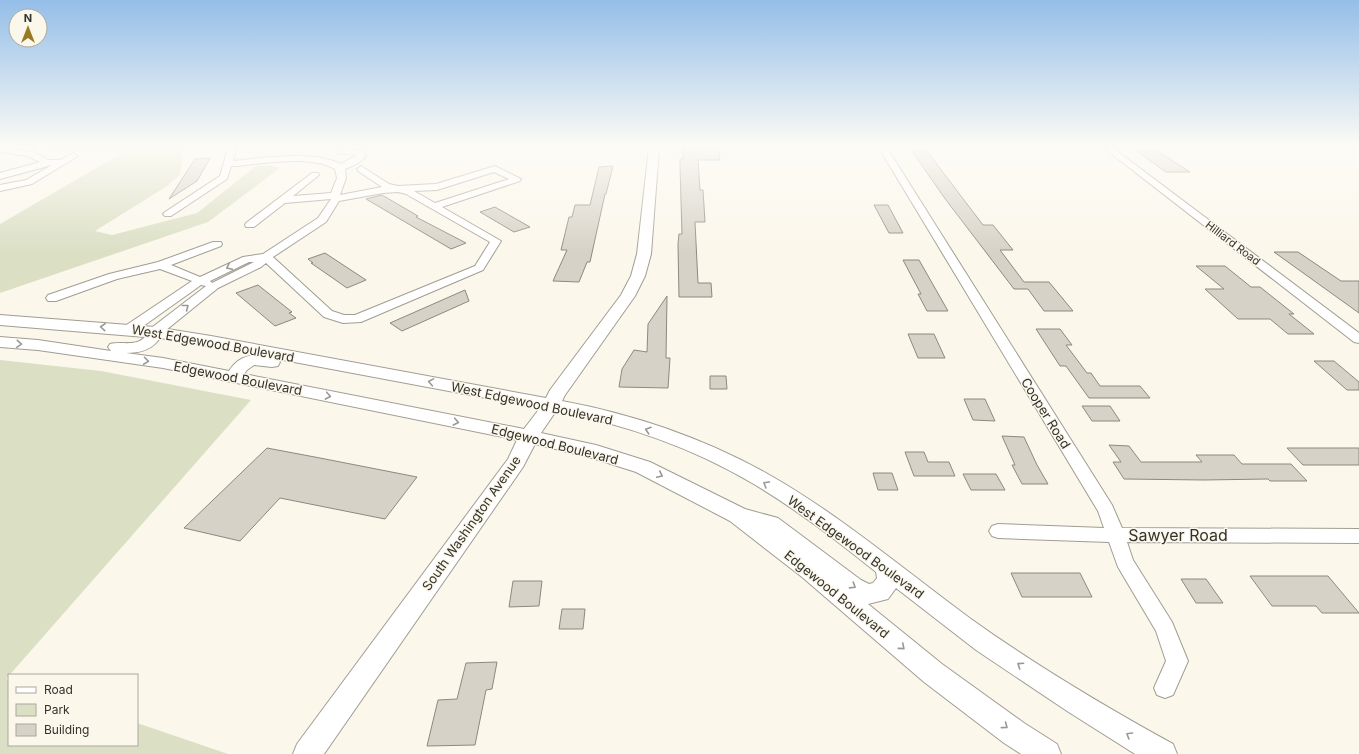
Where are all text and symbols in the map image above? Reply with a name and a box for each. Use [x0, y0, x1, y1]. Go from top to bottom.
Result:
north arrow [8, 8, 48, 48]
text: N [24, 11, 32, 25]
street label: Hilliard Road [1203, 218, 1263, 268]
one-way arrow [226, 262, 234, 270]
one-way arrow [181, 305, 188, 312]
street label: West Edgewood Boulevard [130, 321, 296, 365]
one-way arrow [100, 322, 106, 331]
one-way arrow [16, 339, 22, 348]
one-way arrow [143, 356, 149, 365]
street label: Edgewood Boulevard [172, 358, 304, 398]
street label: Cooper Road [1018, 375, 1074, 451]
one-way arrow [427, 378, 434, 387]
street label: West Edgewood Boulevard [450, 378, 614, 428]
one-way arrow [325, 392, 331, 400]
one-way arrow [453, 417, 459, 425]
street label: Edgewood Boulevard [490, 420, 620, 468]
one-way arrow [645, 427, 652, 435]
street label: South Washington Avenue [418, 452, 524, 594]
one-way arrow [655, 470, 663, 478]
one-way arrow [763, 481, 770, 488]
street label: West Edgewood Boulevard [785, 492, 927, 602]
street label: Sawyer Road [1128, 525, 1228, 545]
street label: Edgewood Boulevard [781, 547, 893, 641]
one-way arrow [849, 581, 856, 589]
one-way arrow [897, 642, 904, 649]
one-way arrow [1017, 662, 1024, 670]
legend [8, 674, 138, 746]
text: Road [44, 682, 73, 697]
text: Park [44, 702, 70, 717]
one-way arrow [1000, 721, 1007, 728]
text: Building [44, 722, 89, 737]
one-way arrow [1126, 733, 1133, 740]

